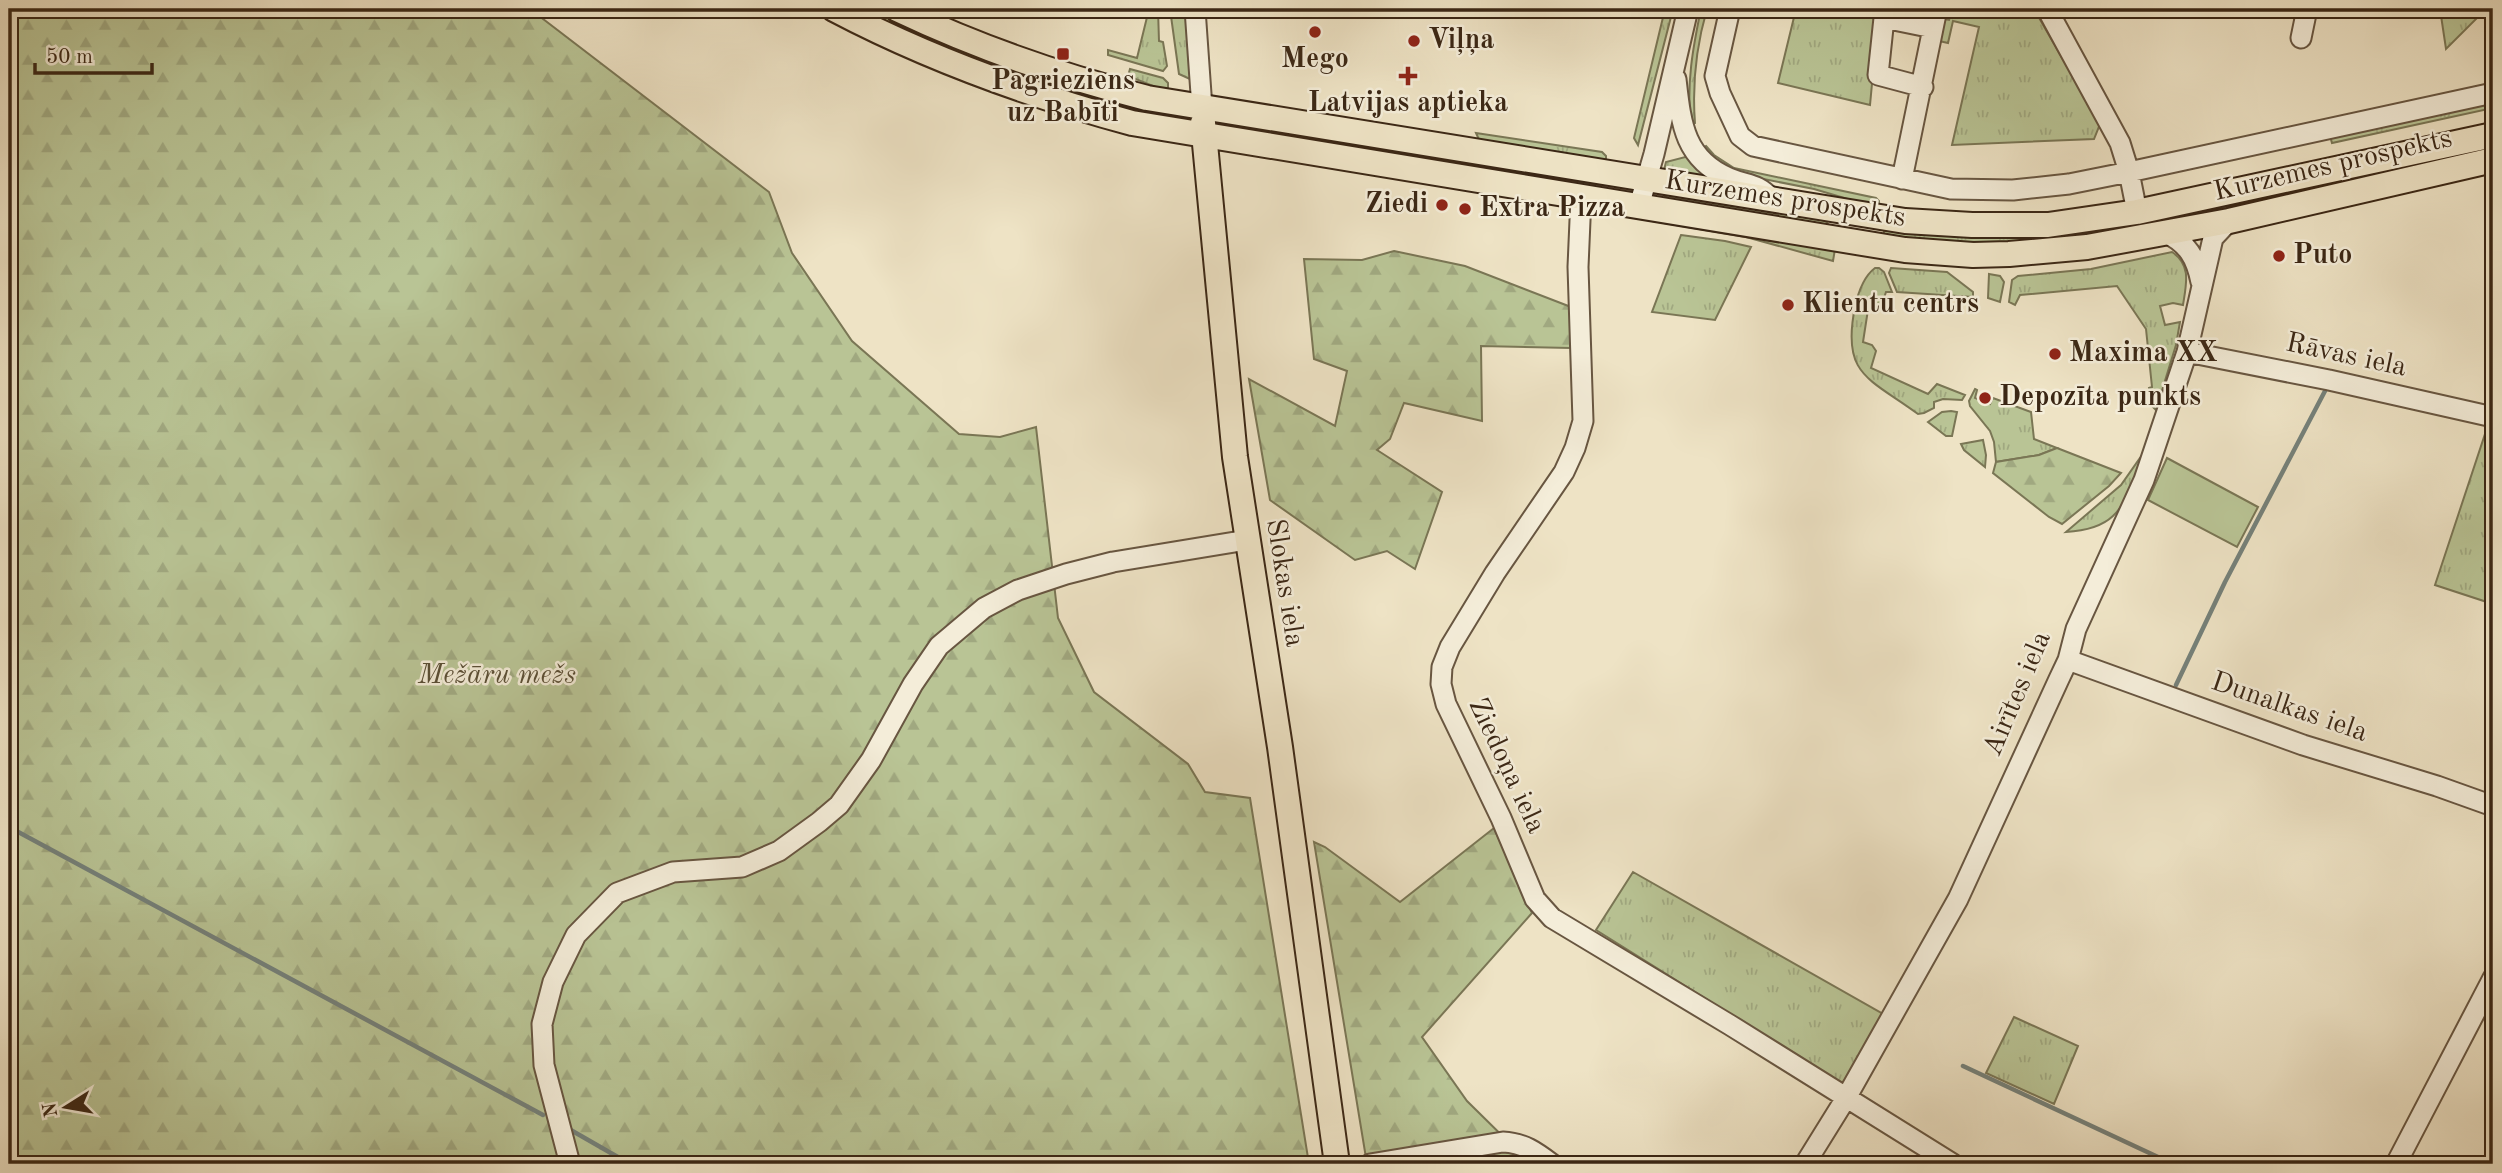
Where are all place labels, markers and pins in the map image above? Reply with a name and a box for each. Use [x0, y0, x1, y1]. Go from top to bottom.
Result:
marker: Mego [1307, 24, 1323, 40]
place label: Viļņa [1428, 27, 1495, 55]
marker: Viļņa [1406, 33, 1422, 49]
marker: Pagrieziens uz Babīti [1055, 46, 1071, 62]
place label: Mego [1281, 46, 1349, 74]
place label: Pagrieziens uz Babīti [991, 68, 1135, 128]
marker: Latvijas aptieka [1400, 68, 1416, 84]
place label: Latvijas aptieka [1308, 90, 1508, 118]
place label: Ziedi [1365, 191, 1428, 219]
place label: Extra Pizza [1479, 195, 1625, 223]
marker: Ziedi [1434, 197, 1450, 213]
marker: Extra Pizza [1457, 201, 1473, 217]
place label: Puto [2293, 242, 2352, 270]
marker: Puto [2271, 248, 2287, 264]
place label: Klientu centrs [1802, 291, 1979, 319]
marker: Klientu centrs [1780, 297, 1796, 313]
place label: Maxima XX [2069, 340, 2217, 368]
marker: Maxima XX [2047, 346, 2063, 362]
place label: Depozīta punkts [1999, 384, 2201, 412]
marker: Depozīta punkts [1977, 390, 1993, 406]

